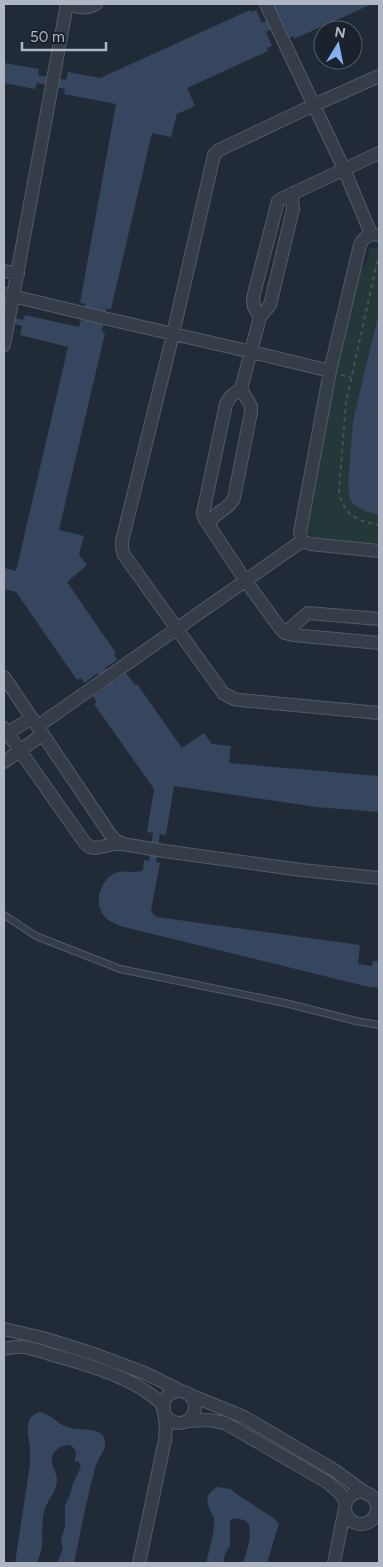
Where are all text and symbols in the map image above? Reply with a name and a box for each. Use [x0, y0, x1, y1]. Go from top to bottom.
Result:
scale bar [22, 20, 106, 52]
north arrow [313, 20, 363, 70]
text: N [333, 23, 347, 42]
text: 50 m [30, 28, 65, 46]

